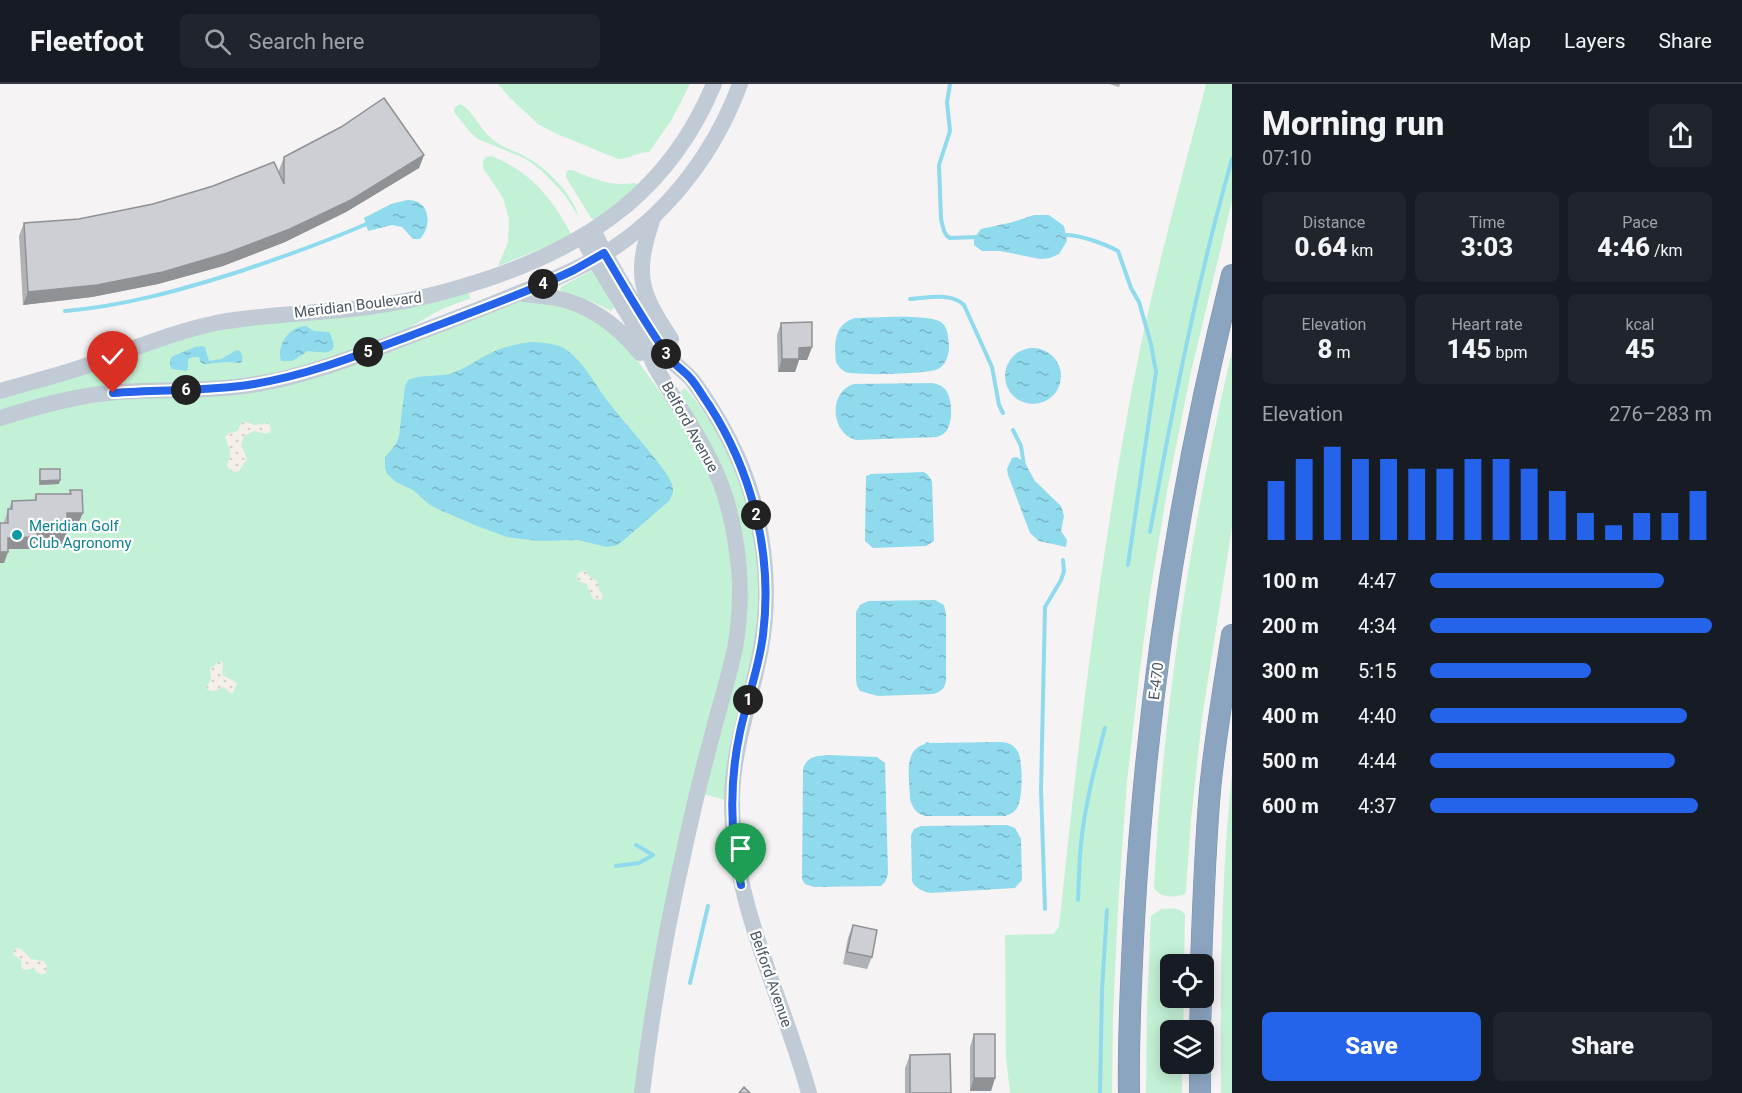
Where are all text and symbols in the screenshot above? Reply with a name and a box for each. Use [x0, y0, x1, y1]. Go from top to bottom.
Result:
search box [180, 14, 600, 68]
text: Fleetfoot [30, 25, 144, 58]
icon: search [201, 25, 234, 58]
text: Search here [249, 29, 364, 54]
text: Map [1489, 29, 1531, 53]
text: Layers [1564, 29, 1625, 53]
text: Share [1658, 29, 1712, 53]
text: Morning run [1262, 104, 1444, 143]
button: share [1649, 104, 1712, 167]
text: 07:10 [1262, 146, 1312, 170]
text: Distance [1303, 213, 1365, 232]
text: Time [1469, 213, 1505, 232]
text: Pace [1622, 213, 1658, 232]
text: 0.64 [1295, 232, 1347, 262]
text: 3:03 [1461, 232, 1513, 262]
text: 4:46 [1597, 232, 1650, 262]
text: km [1347, 241, 1373, 260]
text: /km [1650, 241, 1683, 260]
pin: 4 [528, 269, 558, 299]
text: 4 [538, 274, 548, 293]
street label: Meridian Boulevard [293, 288, 423, 322]
text: Elevation [1302, 315, 1366, 334]
text: Heart rate [1451, 315, 1523, 334]
text: kcal [1626, 315, 1654, 334]
pin [87, 331, 138, 393]
text: 8 [1318, 334, 1333, 364]
text: 145 [1447, 334, 1492, 364]
text: 45 [1625, 334, 1655, 364]
pin: 5 [353, 337, 383, 367]
pin: 3 [651, 339, 681, 369]
icon: check [96, 340, 129, 373]
text: 5 [363, 342, 373, 361]
text: m [1333, 343, 1351, 362]
text: bpm [1492, 343, 1527, 362]
text: 3 [661, 344, 671, 363]
pin: 6 [171, 375, 201, 405]
street label: Belford Avenue [658, 379, 722, 476]
text: 6 [181, 380, 191, 399]
text: Elevation [1262, 402, 1343, 426]
text: 276–283 m [1609, 402, 1712, 426]
pin: 2 [741, 500, 771, 530]
text: 2 [751, 505, 761, 524]
place label: Meridian Golf Club Agronomy [29, 517, 132, 552]
marker: Meridian Golf Club Agronomy [10, 528, 24, 542]
text: 100 m [1262, 569, 1319, 593]
text: 4:47 [1358, 569, 1397, 593]
text: 200 m [1262, 614, 1319, 638]
text: 4:34 [1358, 614, 1397, 638]
text: 300 m [1262, 659, 1319, 683]
text: 5:15 [1358, 659, 1397, 683]
street label: E-470 [1145, 661, 1167, 701]
pin: 1 [733, 685, 763, 715]
text: 1 [743, 690, 753, 709]
text: 400 m [1262, 704, 1319, 728]
text: 4:40 [1358, 704, 1397, 728]
text: 500 m [1262, 749, 1319, 773]
text: 4:44 [1358, 749, 1397, 773]
text: 600 m [1262, 794, 1319, 818]
text: 4:37 [1358, 794, 1397, 818]
pin [715, 823, 766, 885]
icon: arrive [724, 832, 757, 865]
street label: Belford Avenue [746, 928, 796, 1030]
map controls [1160, 954, 1214, 1074]
button: locate [1160, 954, 1214, 1008]
button: Save [1262, 1012, 1481, 1081]
button: Share [1493, 1012, 1712, 1081]
button: layers [1160, 1020, 1214, 1074]

